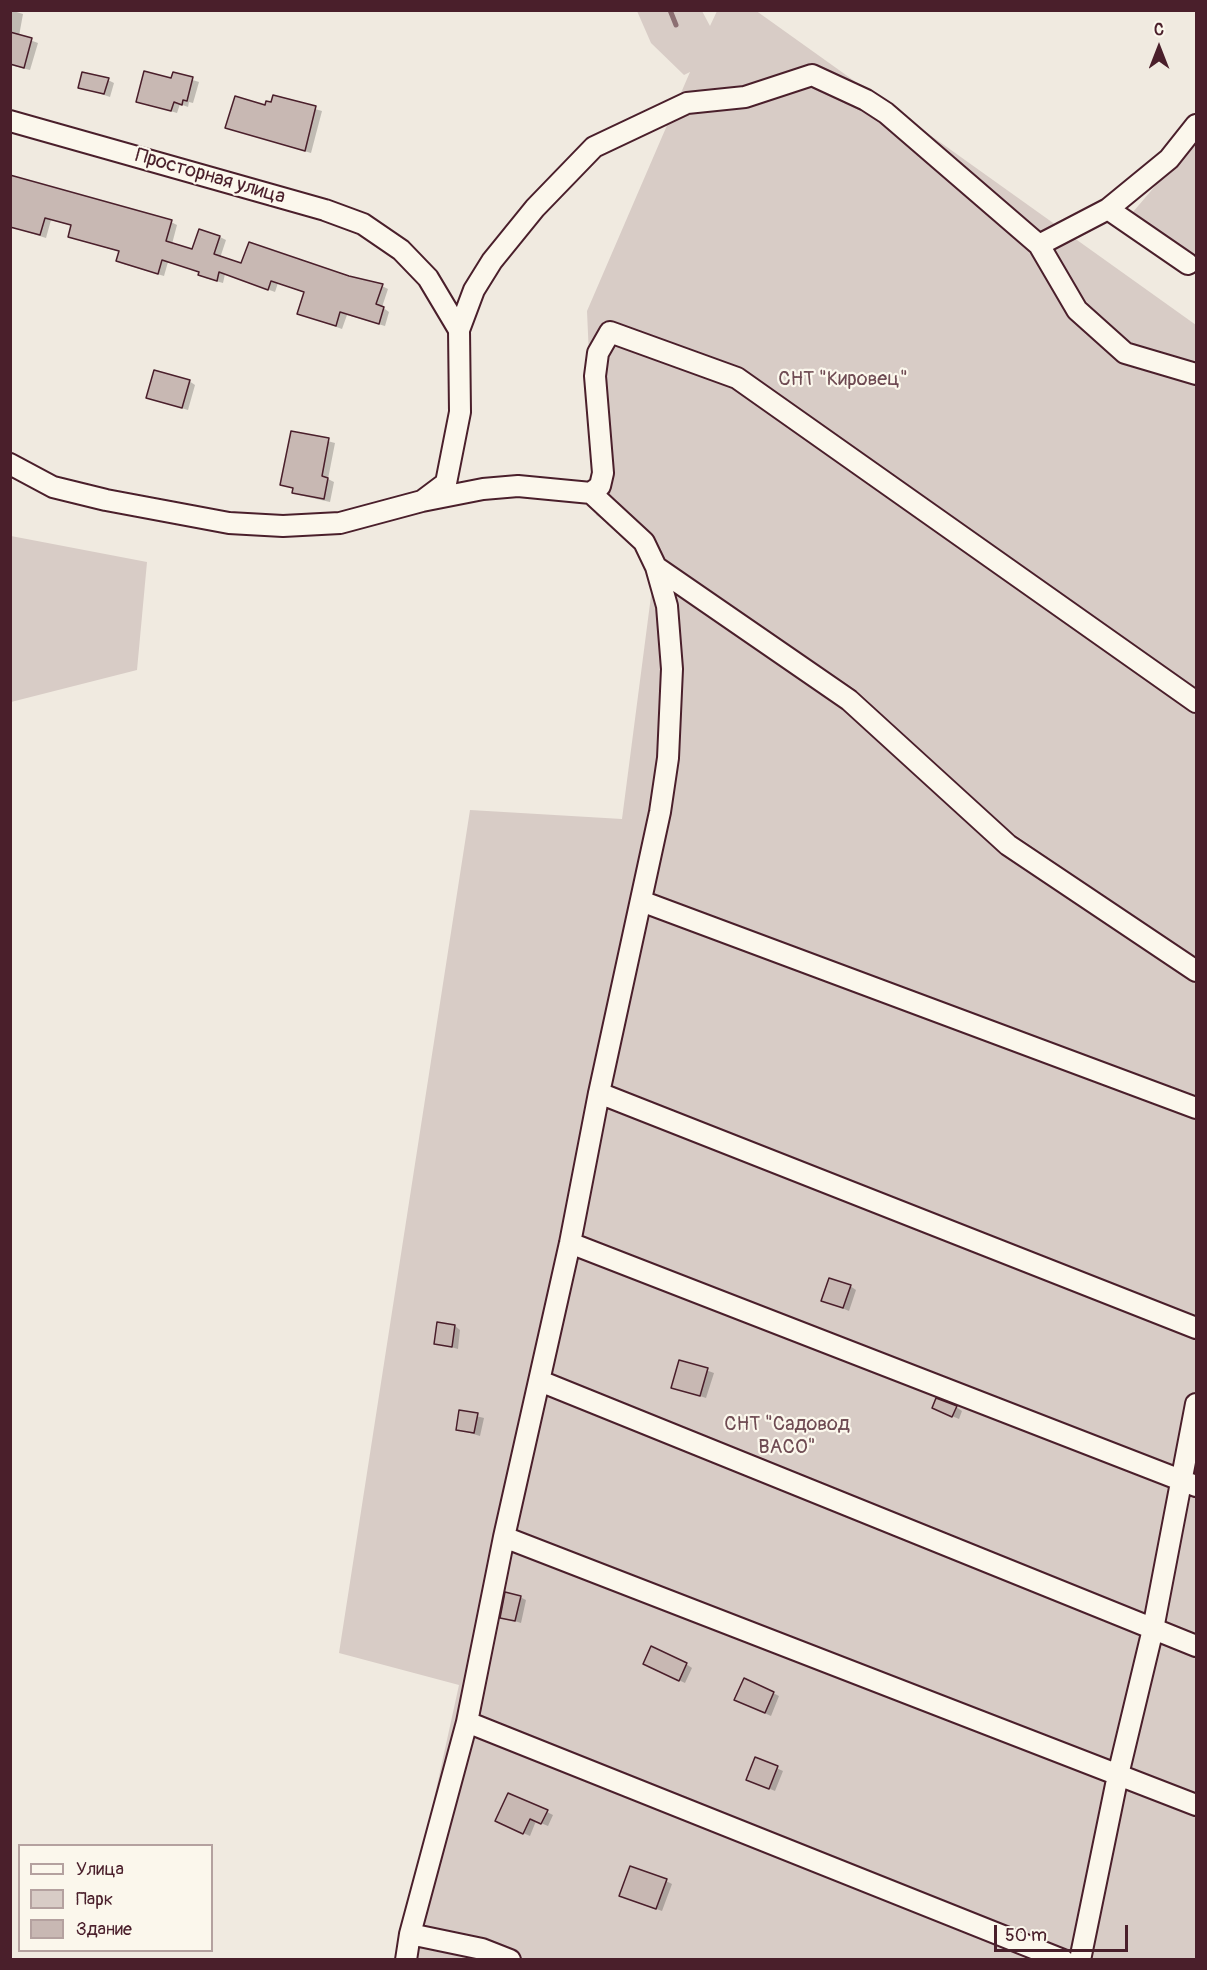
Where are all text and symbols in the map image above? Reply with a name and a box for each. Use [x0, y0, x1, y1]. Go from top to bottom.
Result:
north arrow [1129, 18, 1189, 78]
text: С [1154, 20, 1164, 40]
street label: Просторная улица [132, 144, 288, 210]
park label: СНТ "Кировец" [778, 368, 908, 392]
park label: СНТ "Садовод ВАСО" [724, 1413, 850, 1460]
legend [18, 1844, 213, 1952]
text: Улица [76, 1858, 124, 1881]
text: Парк [76, 1888, 113, 1911]
scale bar [997, 1913, 1130, 1951]
text: Здание [76, 1918, 132, 1941]
text: 50 m [1005, 1924, 1047, 1947]

